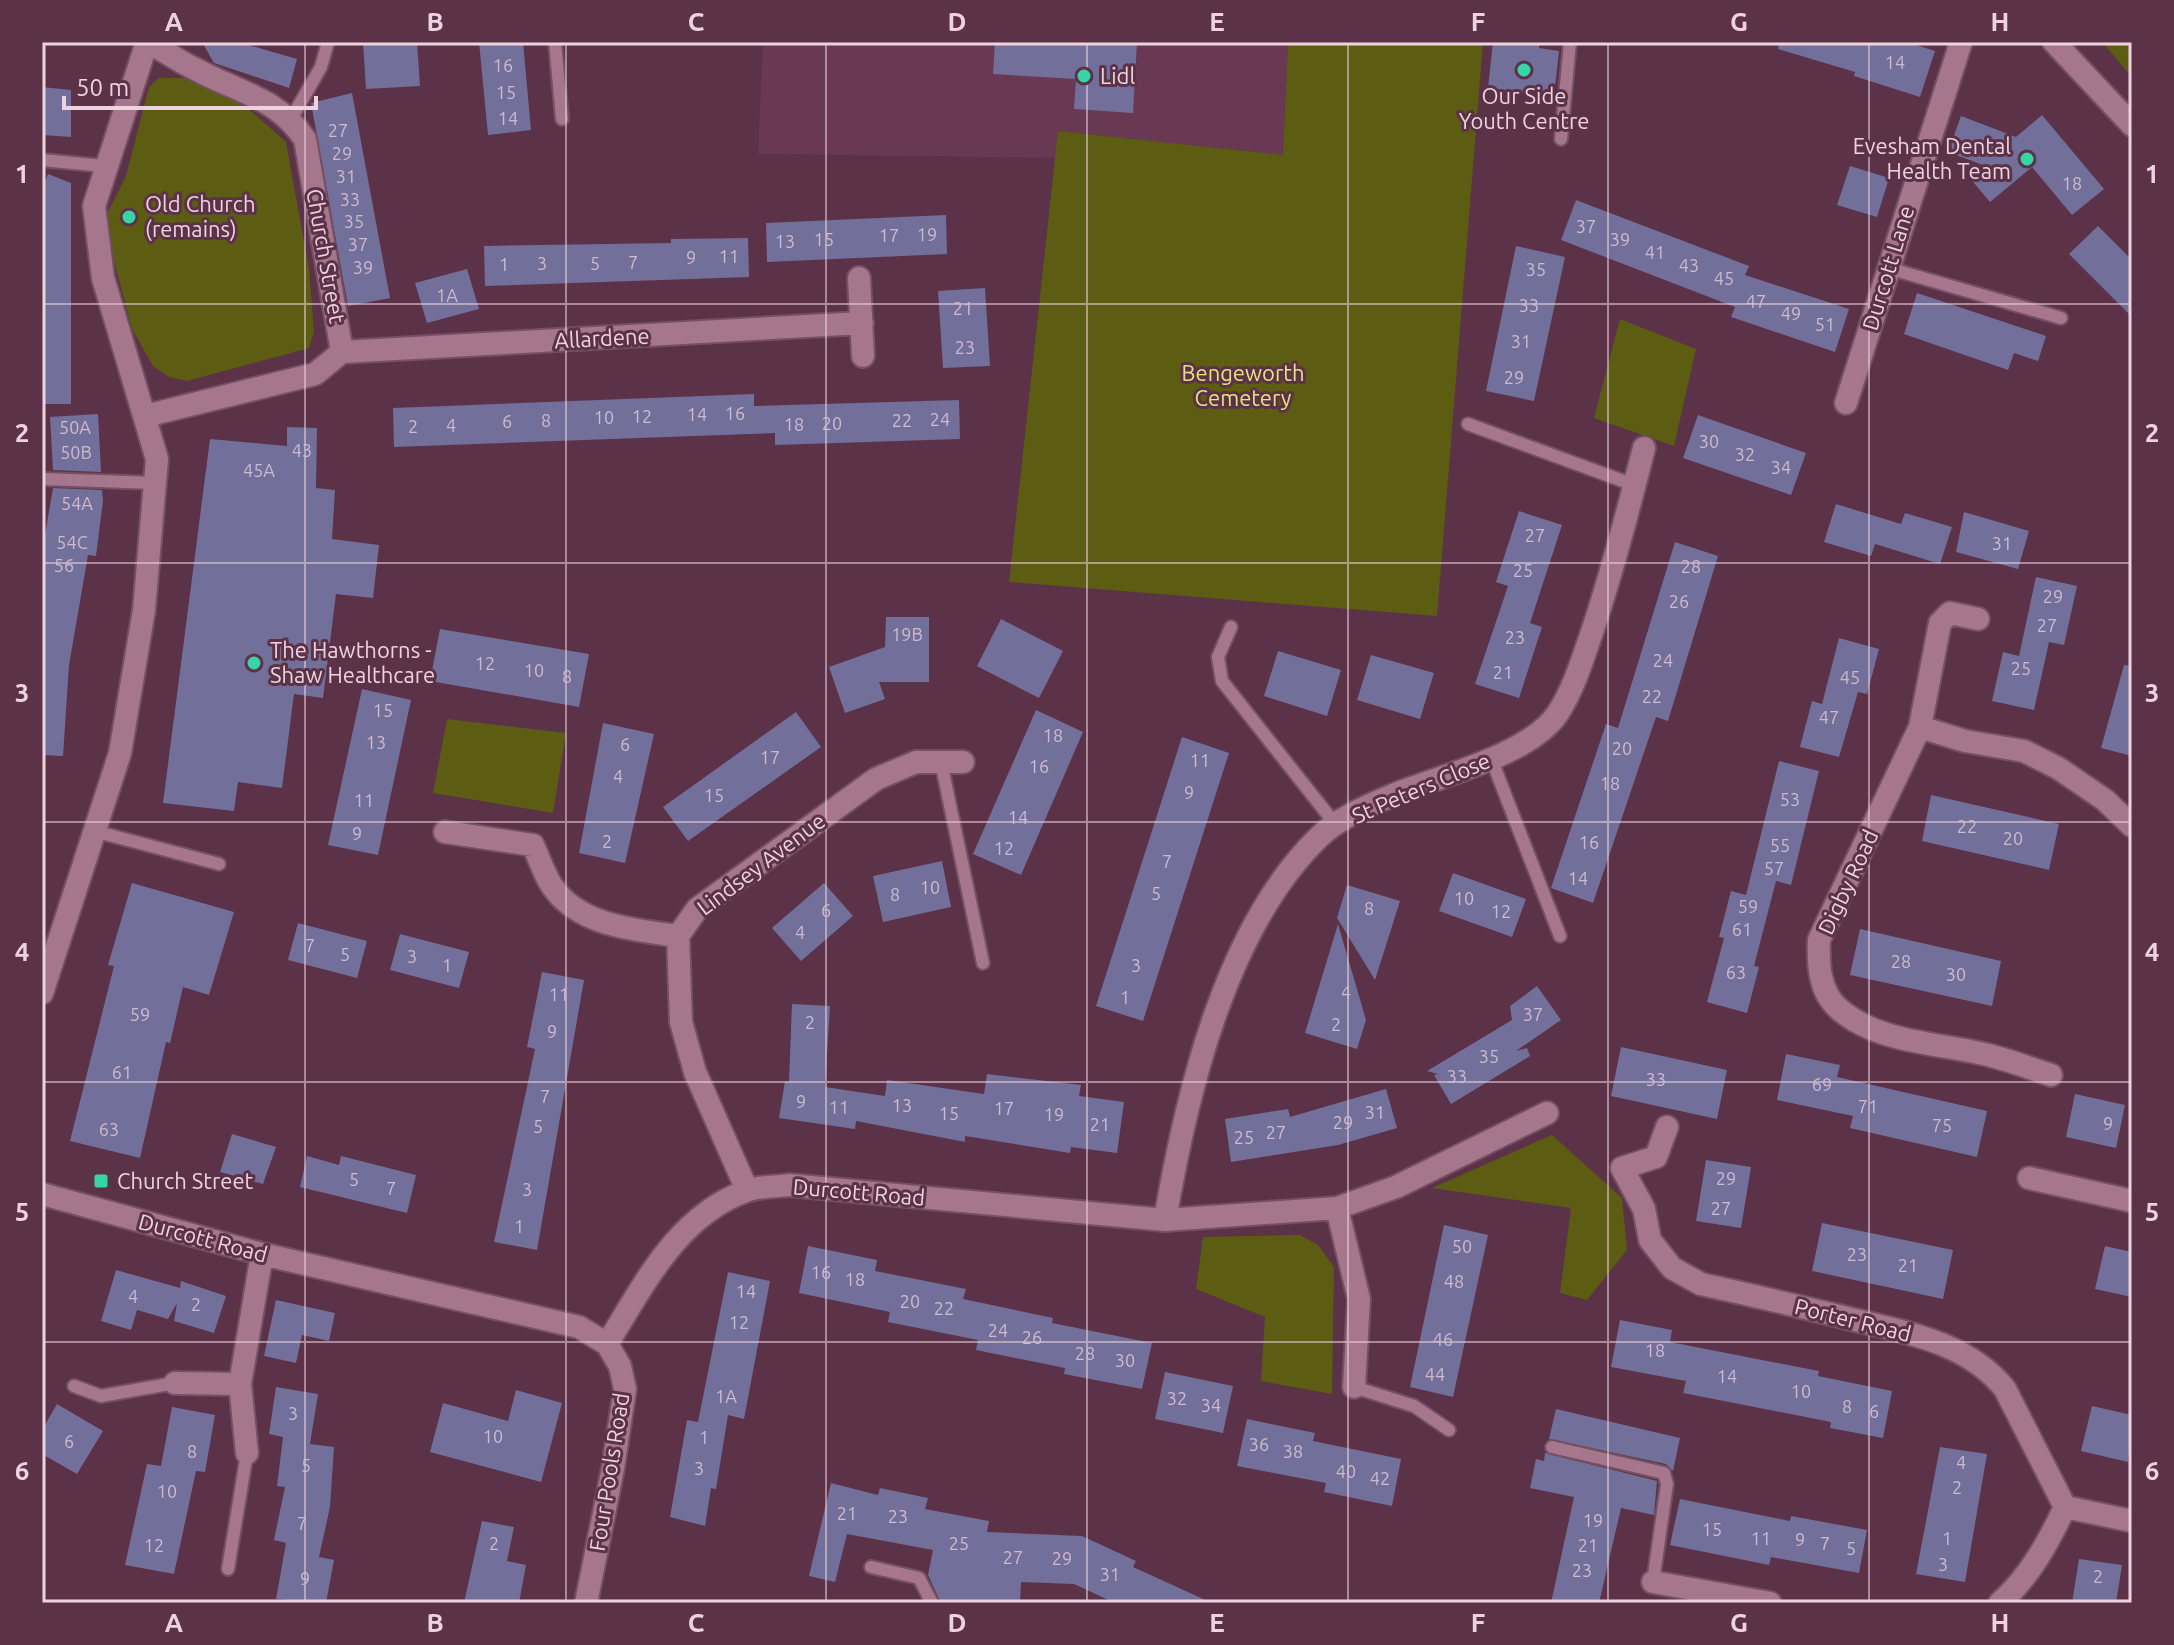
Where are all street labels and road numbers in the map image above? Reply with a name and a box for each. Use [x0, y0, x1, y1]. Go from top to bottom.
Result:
street label: Church Street [302, 187, 351, 325]
street label: Durcott Lane [1857, 203, 1918, 333]
street label: Allardene [554, 323, 650, 352]
street label: St Peters Close [1348, 747, 1494, 828]
street label: Lindsey Avenue [692, 807, 829, 920]
street label: Digby Road [1812, 825, 1883, 938]
street label: Durcott Road [792, 1173, 926, 1210]
street label: Durcott Road [136, 1208, 270, 1267]
street label: Porter Road [1792, 1293, 1914, 1346]
street label: Four Pools Road [584, 1391, 633, 1553]

